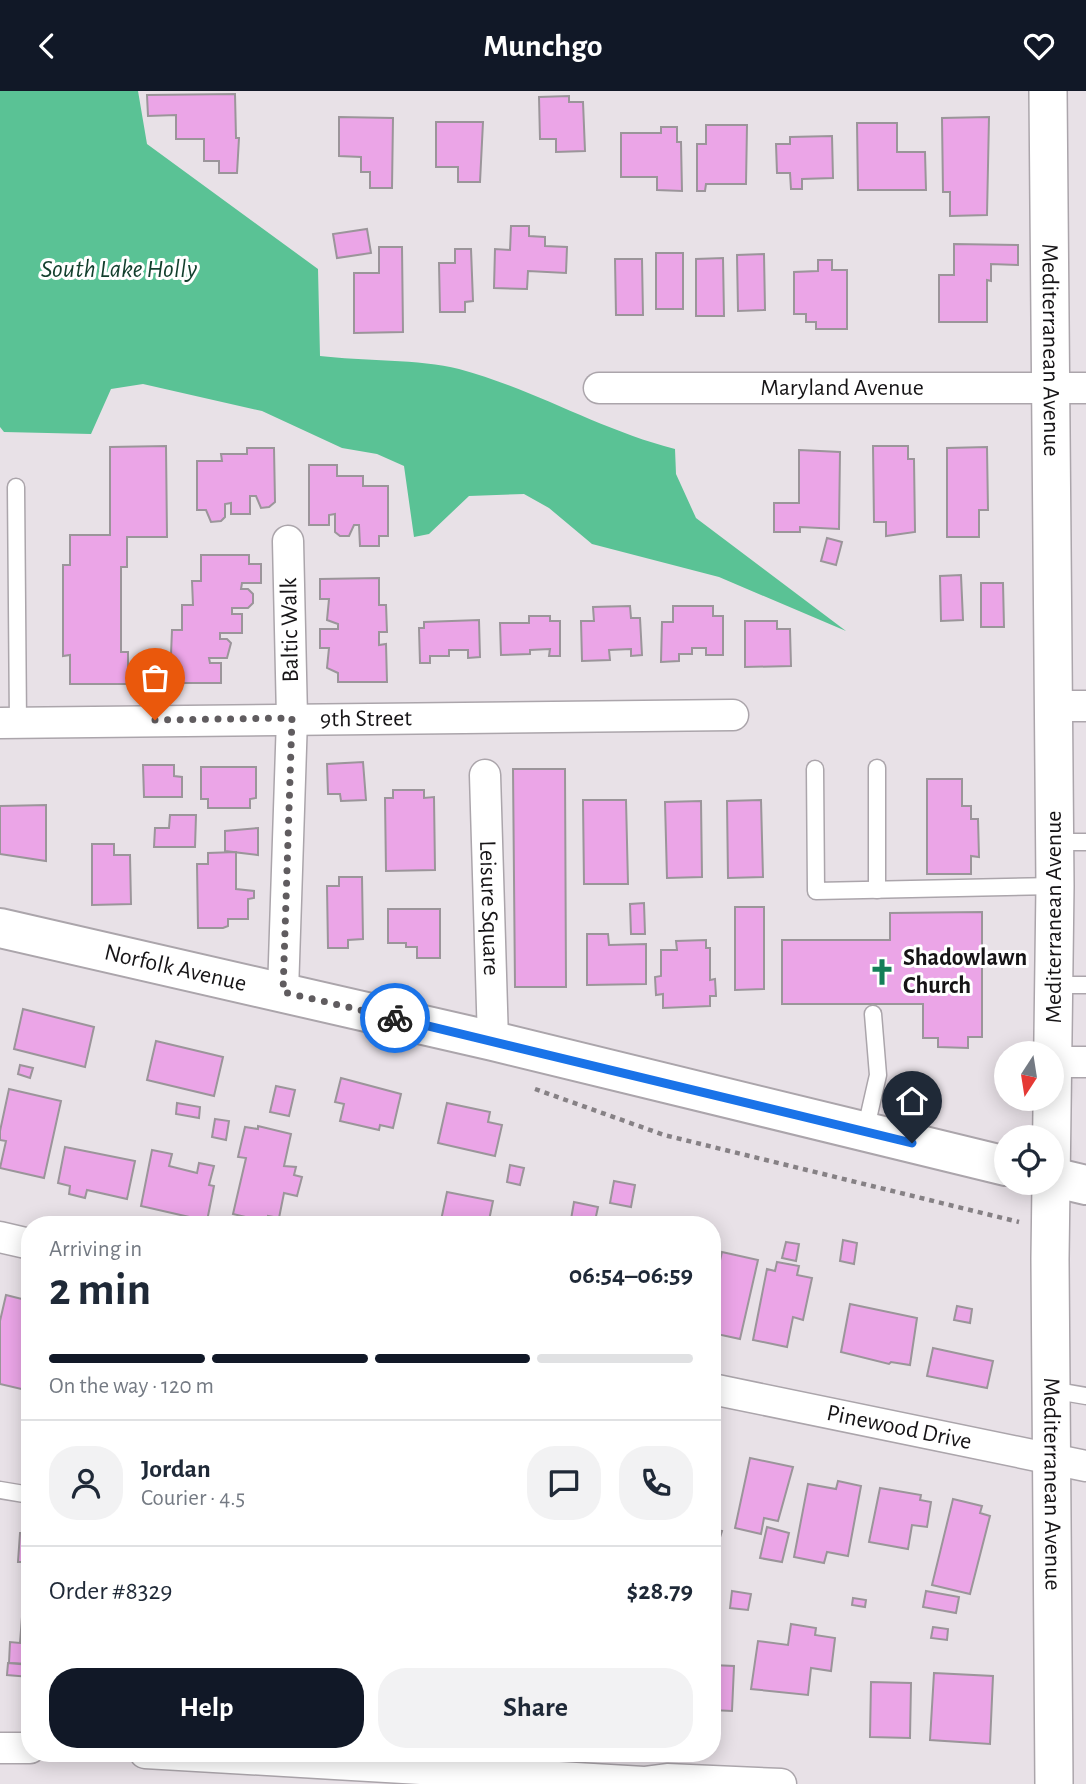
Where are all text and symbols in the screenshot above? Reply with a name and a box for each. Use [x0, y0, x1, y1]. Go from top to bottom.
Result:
icon: back [28, 27, 66, 65]
icon: heart [1020, 27, 1058, 65]
text: Munchgo [483, 30, 603, 62]
street label: Mediterranean Avenue [1037, 243, 1063, 457]
water label: South Lake Holly [41, 256, 197, 282]
street label: Maryland Avenue [760, 376, 924, 400]
street label: Baltic Walk [277, 577, 303, 683]
pin [125, 648, 185, 720]
icon: bag [136, 659, 174, 697]
street label: 9th Street [320, 707, 412, 732]
street label: Mediterranean Avenue [1042, 811, 1066, 1023]
street label: Leisure Square [475, 840, 503, 976]
street label: Norfolk Avenue [102, 940, 249, 996]
place label: Shadowlawn Church [903, 946, 1027, 998]
church icon: Shadowlawn Church [867, 957, 897, 987]
courier [360, 983, 430, 1053]
icon: bike [376, 999, 414, 1037]
north arrow [994, 1041, 1064, 1111]
map controls [994, 1041, 1064, 1195]
pin [882, 1071, 942, 1143]
icon: home [893, 1082, 931, 1120]
button: locate [994, 1125, 1064, 1195]
text: Arriving in [49, 1238, 142, 1261]
text: 06:54–06:59 [569, 1262, 693, 1288]
text: 2 min [49, 1267, 151, 1313]
text: On the way · 120 m [49, 1375, 214, 1398]
street label: Mediterranean Avenue [1039, 1377, 1065, 1591]
street label: Pinewood Drive [824, 1401, 974, 1454]
button: person [49, 1446, 123, 1520]
button: chat [527, 1446, 601, 1520]
button: phone [619, 1446, 693, 1520]
text: Jordan [141, 1456, 211, 1482]
text: Courier · 4.5 [141, 1487, 245, 1510]
text: Order #8329 [49, 1578, 173, 1604]
text: $28.79 [626, 1578, 693, 1604]
button: Help [49, 1668, 364, 1748]
button: Share [378, 1668, 693, 1748]

